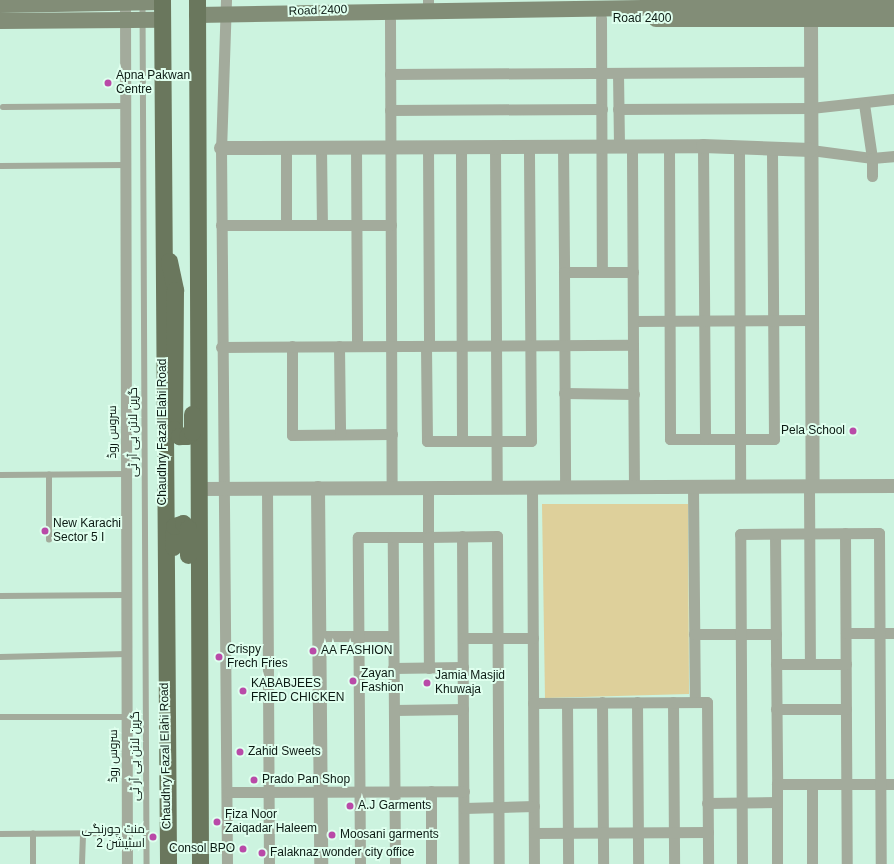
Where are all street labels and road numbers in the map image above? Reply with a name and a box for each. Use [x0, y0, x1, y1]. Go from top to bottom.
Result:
street label: Road 2400 [288, 3, 348, 19]
street label: Road 2400 [613, 12, 671, 26]
street label: Chaudhry Fazal Elahi Road [156, 359, 170, 505]
street label: گرین لائن بی آر ٹی [127, 387, 141, 477]
street label: سروس روڈ [106, 405, 120, 459]
street label: Chaudhry Fazal Elahi Road [158, 683, 174, 829]
street label: گرین لائن بی آر ٹی [129, 711, 143, 801]
street label: سروس روڈ [107, 729, 121, 783]

